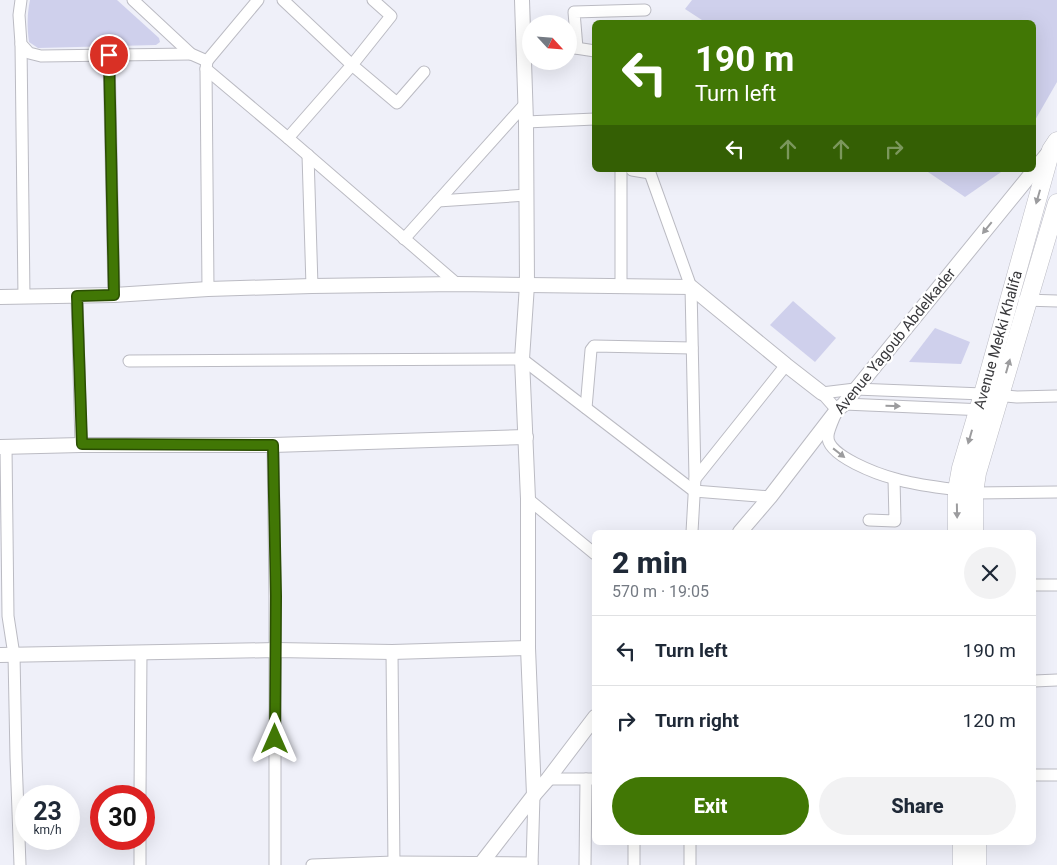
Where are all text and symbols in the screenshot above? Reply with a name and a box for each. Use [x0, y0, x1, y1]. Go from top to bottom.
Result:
north arrow [522, 15, 578, 70]
map controls [522, 15, 577, 70]
pin [88, 34, 130, 76]
text: 190 m [695, 39, 794, 80]
icon: left [612, 40, 677, 105]
icon: arrive [95, 41, 123, 69]
text: Turn left [695, 81, 776, 106]
icon: left [721, 135, 749, 163]
icon: ahead [774, 135, 802, 163]
icon: ahead [827, 135, 855, 163]
icon: right [880, 135, 908, 163]
one-way arrow [1034, 189, 1042, 204]
one-way arrow [982, 221, 993, 234]
street label: Avenue Yagoub Abdelkader [831, 264, 959, 418]
street label: Avenue Mekki Khalifa [970, 268, 1026, 411]
one-way arrow [1005, 358, 1013, 373]
one-way arrow [885, 402, 901, 410]
one-way arrow [965, 430, 973, 445]
one-way arrow [832, 447, 845, 458]
one-way arrow [953, 503, 961, 519]
text: 2 min [612, 545, 688, 580]
button: close [964, 547, 1016, 599]
text: 570 m · 19:05 [612, 582, 709, 601]
icon: left [612, 637, 640, 665]
text: Turn left [655, 639, 728, 662]
text: 190 m [963, 639, 1016, 662]
icon: right [612, 707, 640, 735]
text: Turn right [655, 709, 739, 732]
text: 120 m [963, 709, 1016, 732]
position arrow [248, 712, 300, 764]
button: Exit [612, 777, 809, 835]
button: Share [819, 777, 1016, 835]
speed limit sign: 30 [90, 785, 155, 850]
text: 23 [33, 797, 62, 826]
text: km/h [33, 823, 62, 837]

